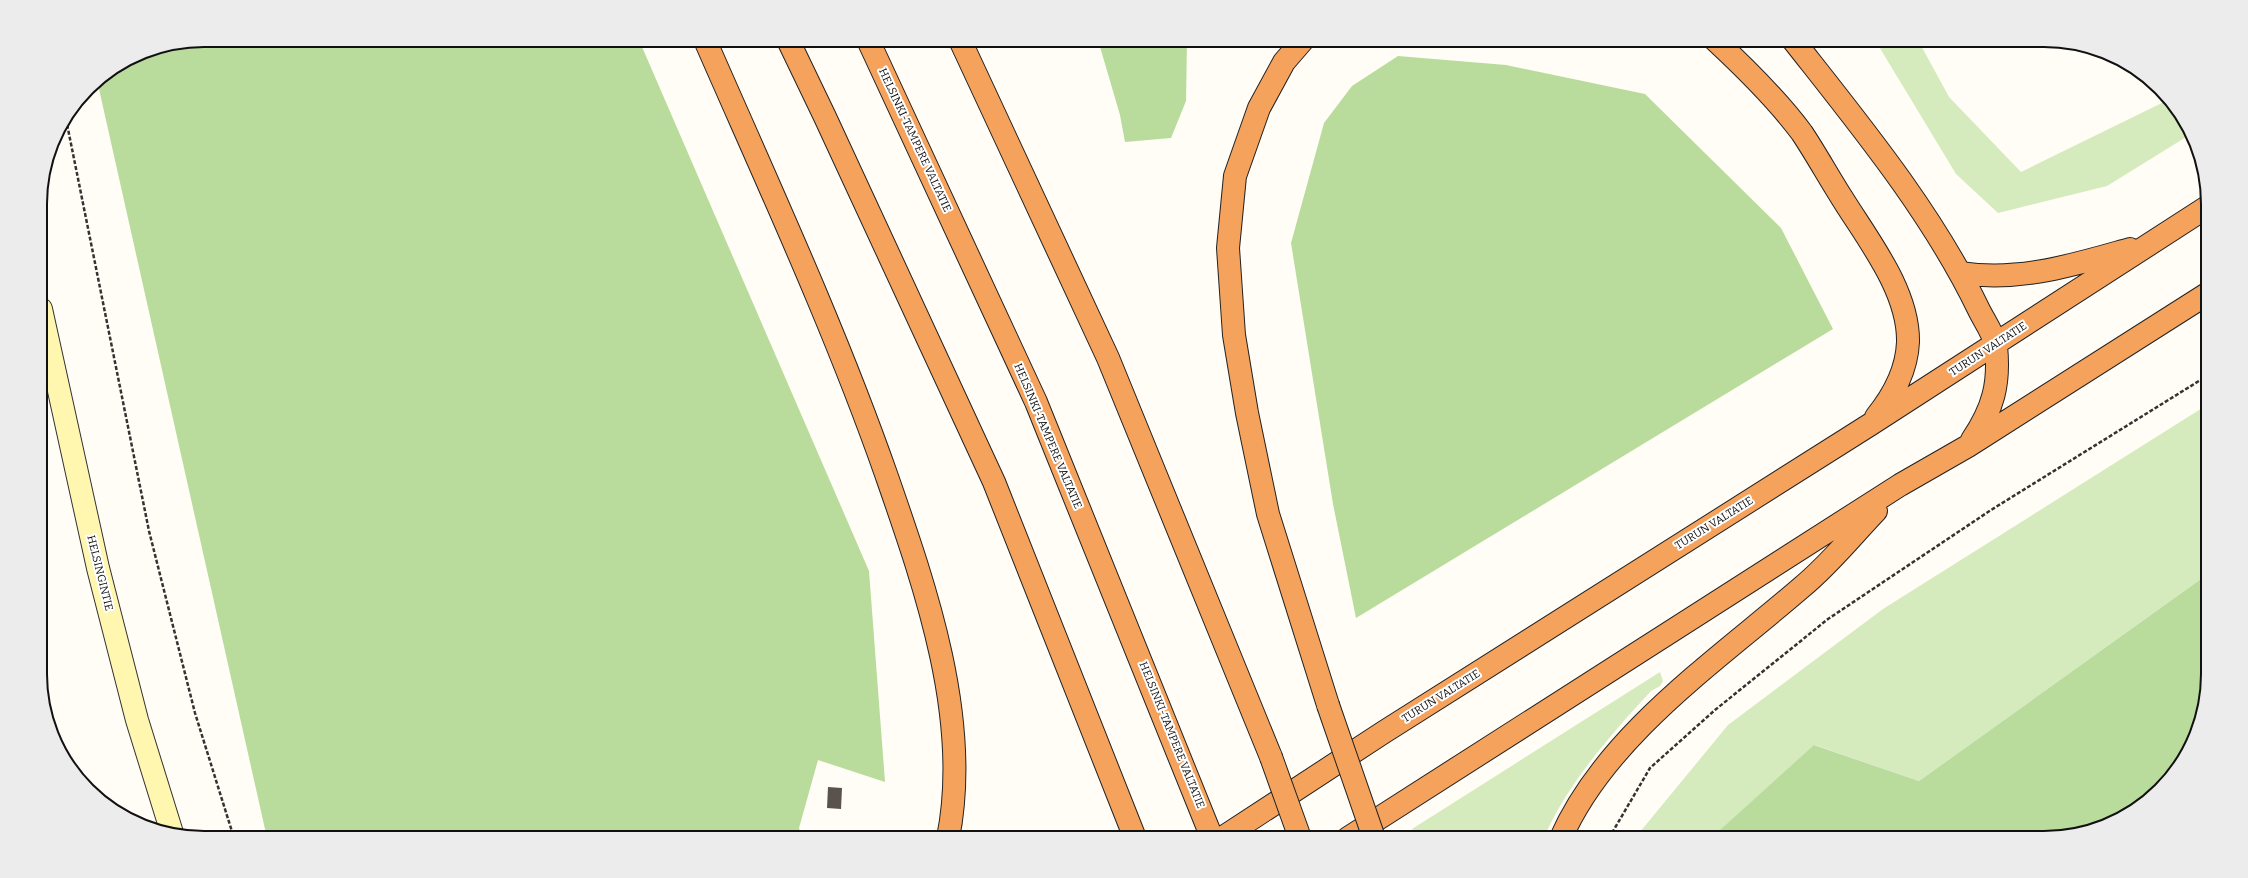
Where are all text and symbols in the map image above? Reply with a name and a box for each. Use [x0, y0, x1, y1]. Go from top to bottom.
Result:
street label: HELSINKI-TAMPERE VALTATIE [876, 66, 954, 214]
street label: TURUN VALTATIE [1947, 319, 2029, 379]
street label: HELSINKI-TAMPERE VALTATIE [1011, 361, 1085, 511]
street label: TURUN VALTATIE [1673, 494, 1756, 552]
street label: HELSINGINTIE [84, 534, 116, 612]
street label: HELSINKI-TAMPERE VALTATIE [1137, 660, 1207, 810]
street label: TURUN VALTATIE [1400, 667, 1483, 725]

